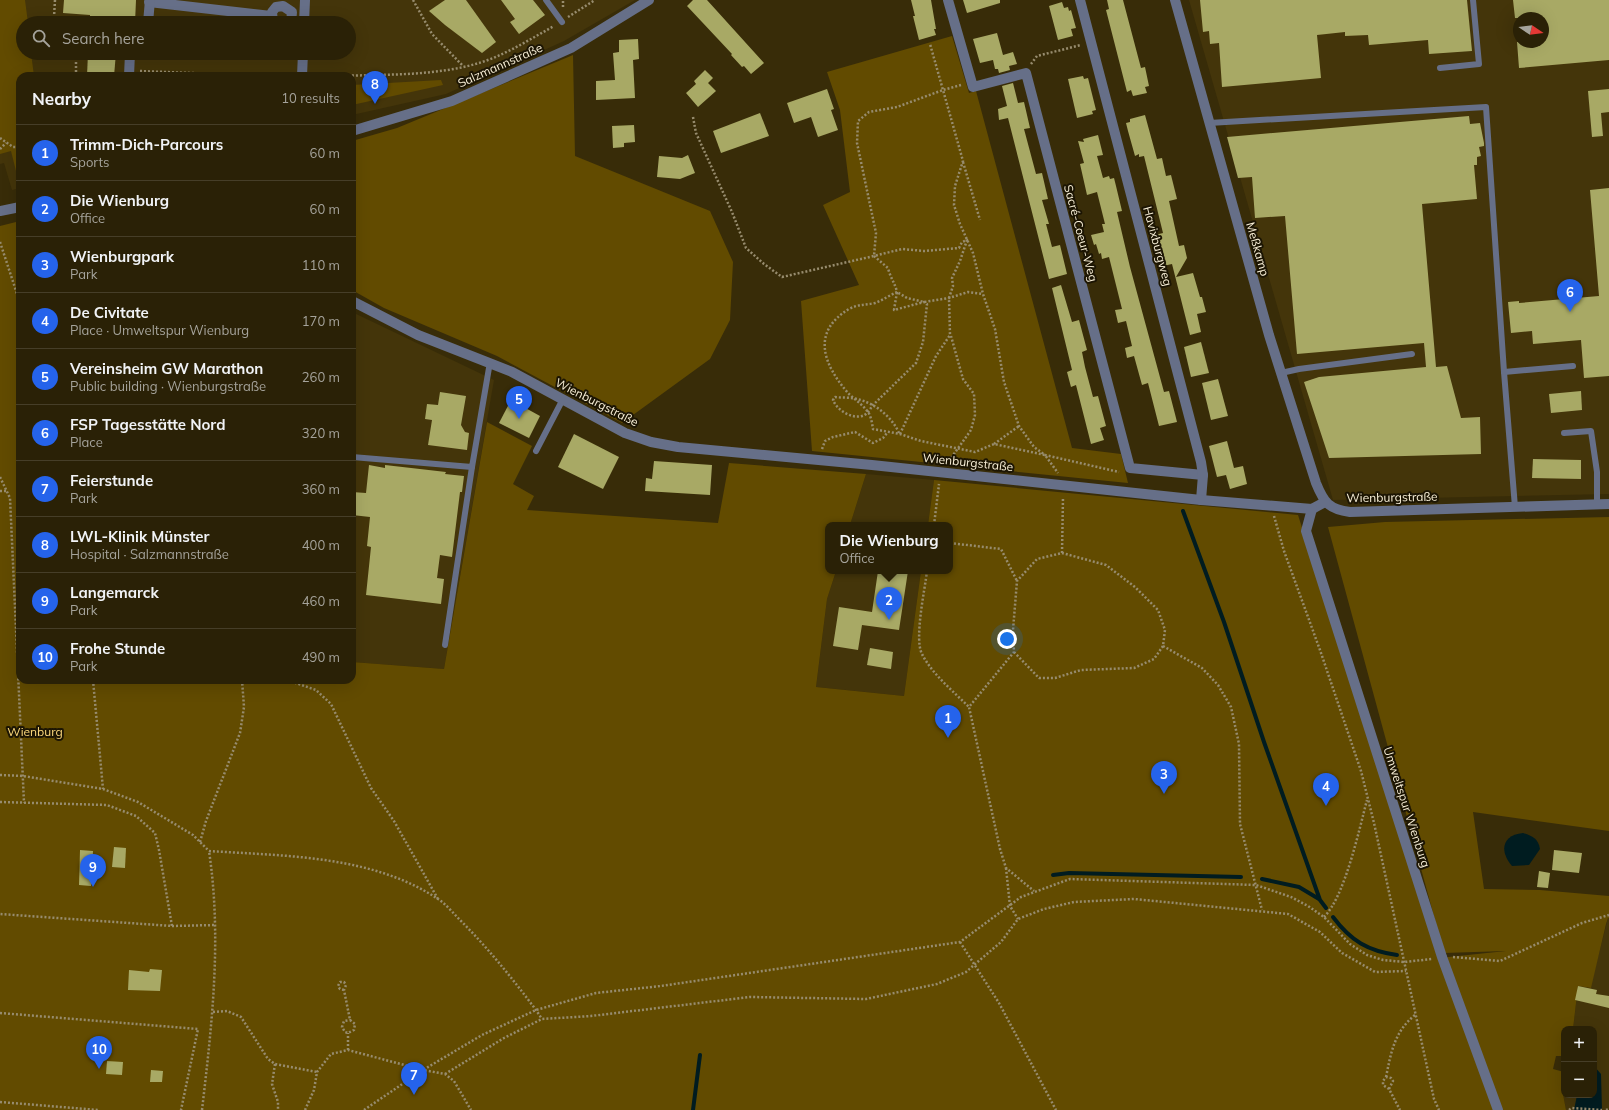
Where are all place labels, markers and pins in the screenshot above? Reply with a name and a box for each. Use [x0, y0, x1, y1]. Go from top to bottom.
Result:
pin: 8 [362, 71, 388, 104]
pin: 6 [1557, 279, 1583, 312]
pin: 5 [506, 386, 532, 419]
pin: 2 [876, 587, 902, 620]
pin: 1 [935, 705, 961, 738]
pin: 3 [1151, 761, 1177, 794]
pin: 4 [1313, 773, 1339, 806]
pin: 9 [80, 854, 106, 887]
pin: 10 [86, 1036, 112, 1069]
pin: 7 [401, 1062, 427, 1095]

